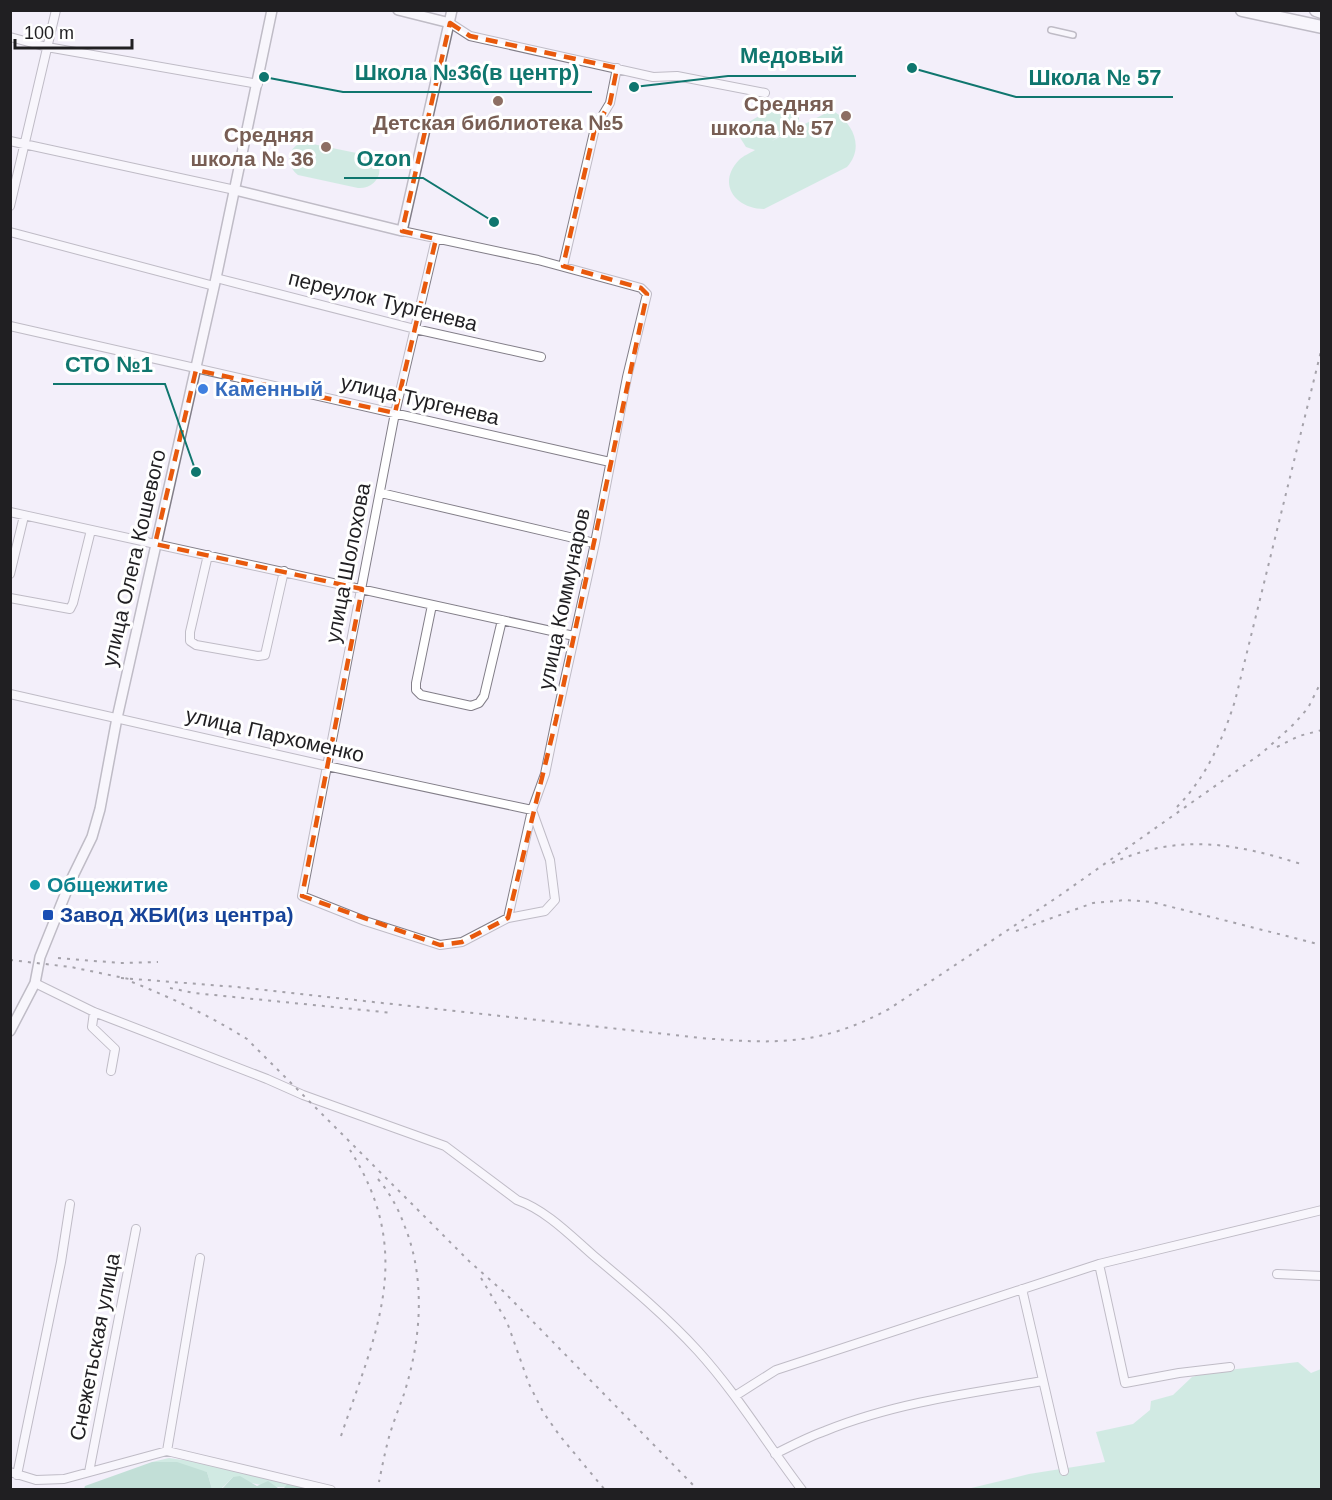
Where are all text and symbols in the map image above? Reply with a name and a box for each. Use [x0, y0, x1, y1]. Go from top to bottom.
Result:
scale bar [15, 12, 132, 50]
text: 100 m [24, 23, 74, 43]
callout: Медовый [728, 36, 856, 76]
text: Медовый [740, 43, 844, 68]
callout: Школа №36(в центр) [343, 52, 592, 92]
callout: Школа № 57 [1016, 57, 1173, 97]
text: Школа №36(в центр) [355, 60, 579, 85]
text: Школа № 57 [1028, 65, 1162, 90]
place label: Средняя школа № 57 [711, 92, 834, 139]
marker: Детская библиотека №5 [491, 94, 505, 108]
marker: Средняя школа № 57 [839, 109, 853, 123]
place label: Детская библиотека №5 [373, 111, 624, 134]
place label: Средняя школа № 36 [191, 123, 314, 170]
callout: Ozon [344, 138, 423, 178]
marker: Средняя школа № 36 [319, 140, 333, 154]
text: Ozon [357, 146, 412, 171]
street label: переулок Тургенева [286, 266, 480, 335]
callout: СТО №1 [53, 344, 165, 384]
text: СТО №1 [65, 352, 153, 377]
street label: улица Тургенева [339, 370, 502, 429]
place label: Каменный [215, 377, 323, 400]
marker: Каменный [196, 382, 210, 396]
street label: улица Олега Кошевого [97, 447, 170, 669]
street label: улица Шолохова [321, 481, 374, 645]
street label: улица Коммунаров [533, 506, 594, 692]
street label: улица Пархоменко [184, 703, 367, 766]
place label: Общежитие [47, 873, 168, 896]
marker: Общежитие [28, 878, 42, 892]
place label: Завод ЖБИ(из центра) [60, 903, 294, 926]
marker: Завод ЖБИ(из центра) [41, 908, 55, 922]
street label: Снежетьская улица [65, 1251, 124, 1443]

